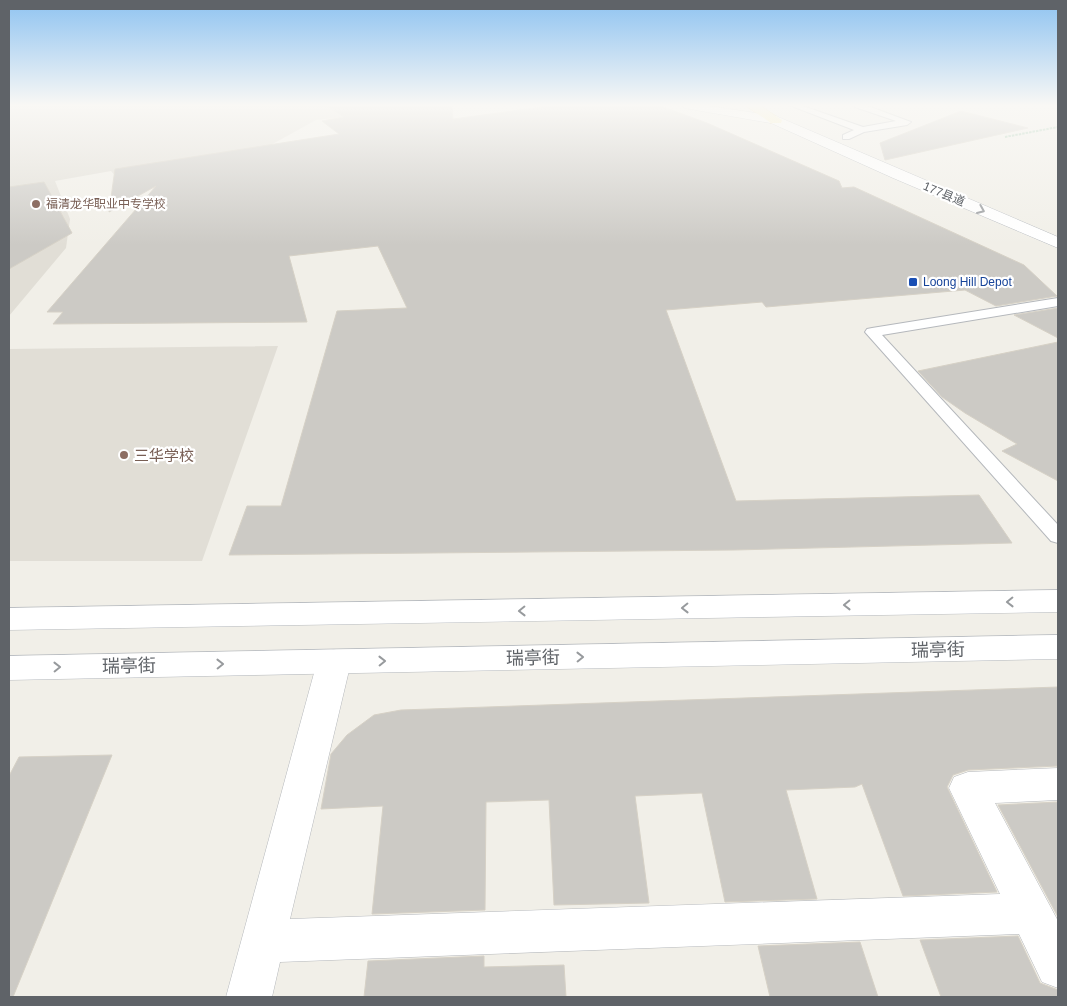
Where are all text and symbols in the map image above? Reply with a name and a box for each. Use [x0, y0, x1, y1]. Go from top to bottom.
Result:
street label: 177县道 [921, 179, 967, 209]
place label: 福清龙华职业中专学校 [46, 197, 166, 211]
marker: 福清龙华职业中专学校 [30, 198, 42, 210]
one-way arrow [976, 203, 985, 214]
place label: Loong Hill Depot [923, 275, 1012, 289]
marker: Loong Hill Depot [907, 276, 919, 288]
place label: 三华学校 [134, 447, 194, 464]
marker: 三华学校 [118, 449, 130, 461]
one-way arrow [1005, 597, 1013, 607]
one-way arrow [843, 600, 850, 610]
one-way arrow [680, 603, 688, 613]
one-way arrow [518, 605, 526, 616]
street label: 瑞亭街 [911, 640, 965, 660]
street label: 瑞亭街 [506, 648, 560, 668]
one-way arrow [576, 652, 584, 662]
street label: 瑞亭街 [102, 656, 156, 676]
one-way arrow [379, 656, 387, 666]
one-way arrow [216, 659, 224, 669]
one-way arrow [54, 662, 62, 672]

